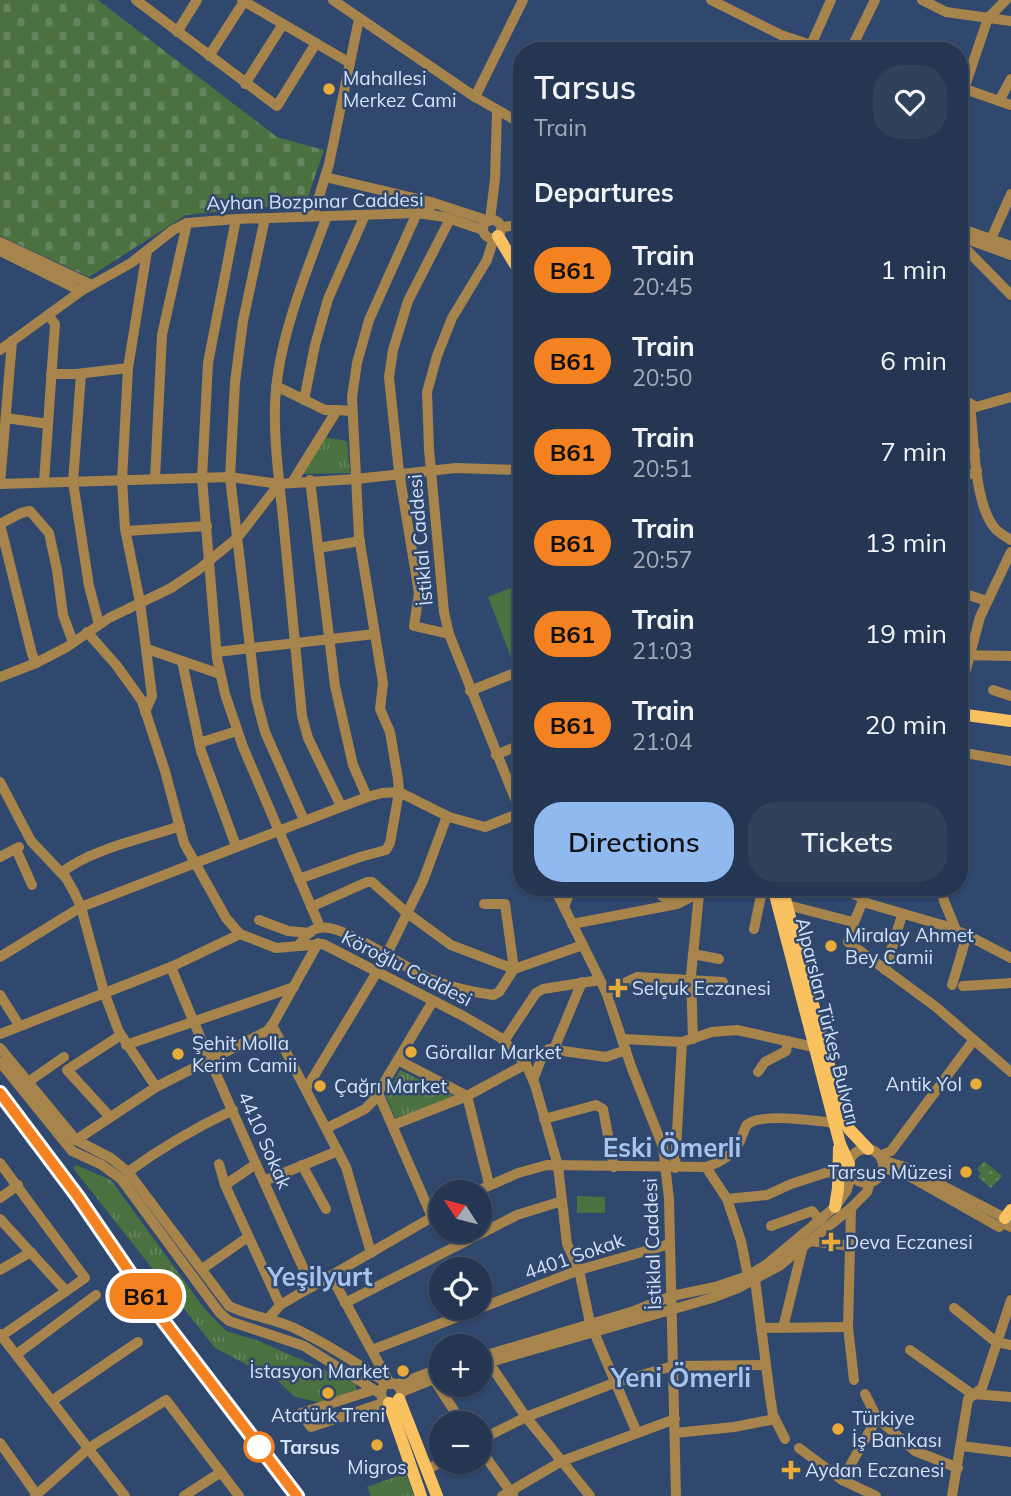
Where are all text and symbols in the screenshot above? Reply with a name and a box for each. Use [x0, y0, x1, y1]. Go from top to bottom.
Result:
button: heart [873, 65, 947, 139]
place label: Mahallesi Merkez Cami [343, 66, 456, 112]
text: Tarsus [534, 66, 636, 107]
marker: Mahallesi Merkez Cami [321, 81, 337, 97]
text: Train [534, 113, 587, 142]
text: Departures [534, 176, 674, 209]
street label: Ayhan Bozpınar Caddesi [206, 187, 424, 215]
text: Train [632, 239, 695, 272]
text: 1 min [880, 253, 947, 286]
text: B61 [550, 255, 595, 285]
text: 20:45 [632, 272, 692, 301]
text: Train [632, 330, 695, 363]
text: 6 min [880, 344, 947, 377]
text: B61 [550, 346, 595, 376]
text: 20:50 [632, 363, 692, 392]
text: Train [632, 421, 695, 454]
text: 7 min [880, 435, 947, 468]
text: B61 [550, 437, 595, 467]
text: 20:51 [632, 454, 692, 483]
street label: İstiklal Caddesi [402, 473, 438, 607]
text: Train [632, 512, 695, 545]
text: 13 min [865, 526, 947, 559]
text: B61 [550, 528, 595, 558]
text: 20:57 [632, 545, 692, 574]
text: Train [632, 603, 695, 636]
text: 19 min [865, 617, 947, 650]
text: B61 [550, 619, 595, 649]
text: 21:03 [632, 636, 692, 665]
text: Train [632, 694, 695, 727]
text: 20 min [865, 708, 947, 741]
text: B61 [550, 710, 595, 740]
text: 21:04 [632, 727, 692, 756]
button: Directions [534, 802, 734, 882]
button: Tickets [748, 802, 947, 882]
street label: Alparslan Türkeş Bulvarı [791, 915, 865, 1127]
place label: Miralay Ahmet Bey Camii [845, 923, 974, 969]
street label: Köroğlu Caddesi [338, 925, 476, 1011]
marker: Miralay Ahmet Bey Camii [823, 938, 839, 954]
place label: Selçuk Eczanesi [632, 976, 771, 1000]
marker: Selçuk Eczanesi [610, 980, 626, 996]
place label: Şehit Molla Kerim Camii [192, 1031, 297, 1077]
place label: Görallar Market [425, 1040, 562, 1064]
marker: Görallar Market [403, 1044, 419, 1060]
marker: Şehit Molla Kerim Camii [170, 1046, 186, 1062]
place label: Antik Yol [886, 1072, 962, 1096]
place label: Çağrı Market [334, 1074, 447, 1098]
marker: Antik Yol [968, 1076, 984, 1092]
marker: Çağrı Market [312, 1078, 328, 1094]
street label: 4410 Sokak [233, 1088, 297, 1193]
district label: Eski Ömerli [603, 1131, 741, 1164]
place label: Tarsus Müzesi [828, 1160, 952, 1184]
marker: Tarsus Müzesi [958, 1164, 974, 1180]
street label: İstiklal Caddesi [638, 1178, 666, 1310]
north arrow [429, 1180, 492, 1242]
map controls [429, 1180, 492, 1474]
street label: 4401 Sokak [521, 1228, 627, 1284]
place label: Deva Eczanesi [845, 1230, 973, 1254]
marker: Deva Eczanesi [823, 1234, 839, 1250]
button: locate [429, 1257, 492, 1320]
district label: Yeşilyurt [266, 1260, 373, 1293]
line badge: B61 [106, 1273, 186, 1319]
text: B61 [123, 1281, 169, 1311]
button: + [429, 1334, 492, 1397]
place label: İstasyon Market [249, 1359, 389, 1383]
district label: Yeni Ömerli [610, 1361, 751, 1394]
marker: İstasyon Market [395, 1363, 411, 1379]
marker: Atatürk Treni [320, 1385, 336, 1401]
place label: Atatürk Treni [271, 1403, 385, 1427]
place label: Türkiye İş Bankası [852, 1406, 942, 1452]
button: − [429, 1411, 492, 1474]
marker: Türkiye İş Bankası [830, 1421, 846, 1437]
marker: Tarsus [244, 1432, 274, 1462]
place label: Tarsus [280, 1435, 340, 1459]
marker: Migros [369, 1437, 385, 1453]
place label: Migros [347, 1455, 407, 1479]
place label: Aydan Eczanesi [805, 1458, 944, 1482]
marker: Aydan Eczanesi [783, 1462, 799, 1478]

